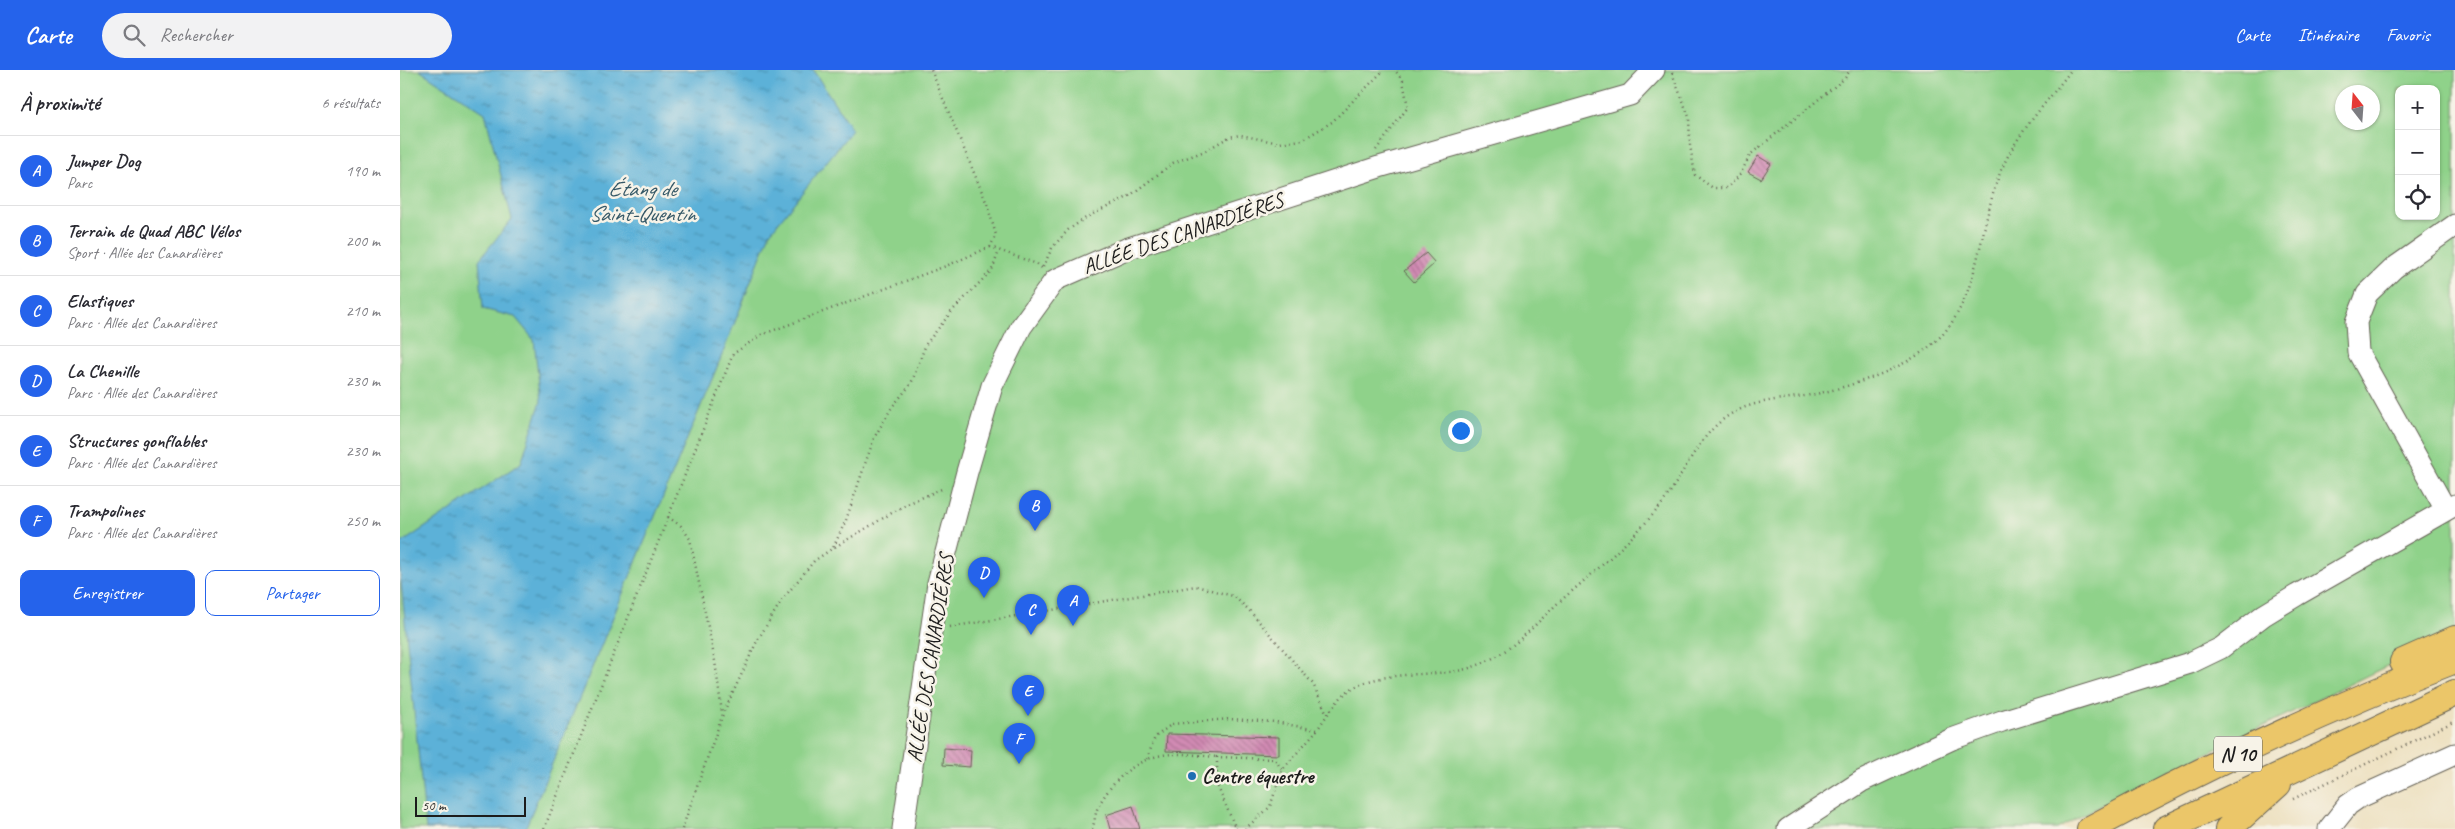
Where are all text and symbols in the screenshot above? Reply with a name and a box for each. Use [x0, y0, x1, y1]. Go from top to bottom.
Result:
search box [102, 13, 452, 58]
text: Carte [25, 20, 72, 50]
icon: search [120, 21, 148, 49]
text: Rechercher [160, 23, 233, 47]
text: Carte [2235, 24, 2270, 46]
text: Itinéraire [2298, 24, 2359, 46]
text: Favoris [2387, 24, 2430, 46]
north arrow [2335, 85, 2380, 130]
map controls [2395, 85, 2440, 220]
button: + [2395, 85, 2440, 130]
text: À proximité [20, 90, 100, 116]
text: 6 résultats [321, 93, 380, 113]
button: − [2395, 130, 2440, 175]
text: Jumper Dog [67, 149, 140, 173]
text: A [32, 161, 40, 181]
text: 190 m [346, 161, 380, 181]
text: Parc [67, 173, 92, 193]
water label: Étang de Saint-Quentin [589, 175, 697, 228]
button: locate [2395, 175, 2440, 220]
street label: ALLÉE DES CANARDIÈRES [1079, 186, 1289, 280]
text: Terrain de Quad ABC Vélos [67, 219, 240, 243]
text: B [32, 231, 40, 251]
text: 200 m [346, 231, 380, 251]
text: Sport · Allée des Canardières [67, 243, 222, 263]
text: Elastiques [67, 289, 133, 313]
text: C [32, 301, 40, 321]
text: 210 m [346, 301, 380, 321]
text: Parc · Allée des Canardières [67, 313, 216, 333]
text: La Chenille [67, 359, 138, 383]
text: D [31, 371, 41, 391]
text: 230 m [346, 371, 380, 391]
text: Parc · Allée des Canardières [67, 383, 216, 403]
your location [1448, 418, 1474, 444]
text: Structures gonflables [67, 429, 206, 453]
text: E [32, 441, 40, 461]
text: 230 m [346, 441, 380, 461]
text: Parc · Allée des Canardières [67, 453, 216, 473]
pin: B [1019, 490, 1051, 531]
text: Trampolines [67, 499, 144, 523]
text: F [32, 511, 40, 531]
text: 250 m [346, 511, 380, 531]
text: Parc · Allée des Canardières [67, 523, 216, 543]
street label: ALLÉE DES CANARDIÈRES [901, 549, 960, 764]
pin: D [968, 557, 1000, 598]
button: Enregistrer [20, 570, 195, 616]
button: Partager [205, 570, 380, 616]
pin: A [1057, 585, 1089, 626]
pin: C [1015, 594, 1047, 635]
pin: E [1012, 675, 1044, 716]
pin: F [1003, 723, 1035, 764]
road number: N 10 [2214, 736, 2262, 772]
place label: Centre équestre [1202, 763, 1315, 789]
marker: Centre équestre [1186, 770, 1198, 782]
scale bar [415, 794, 526, 817]
text: 50 m [422, 797, 446, 814]

